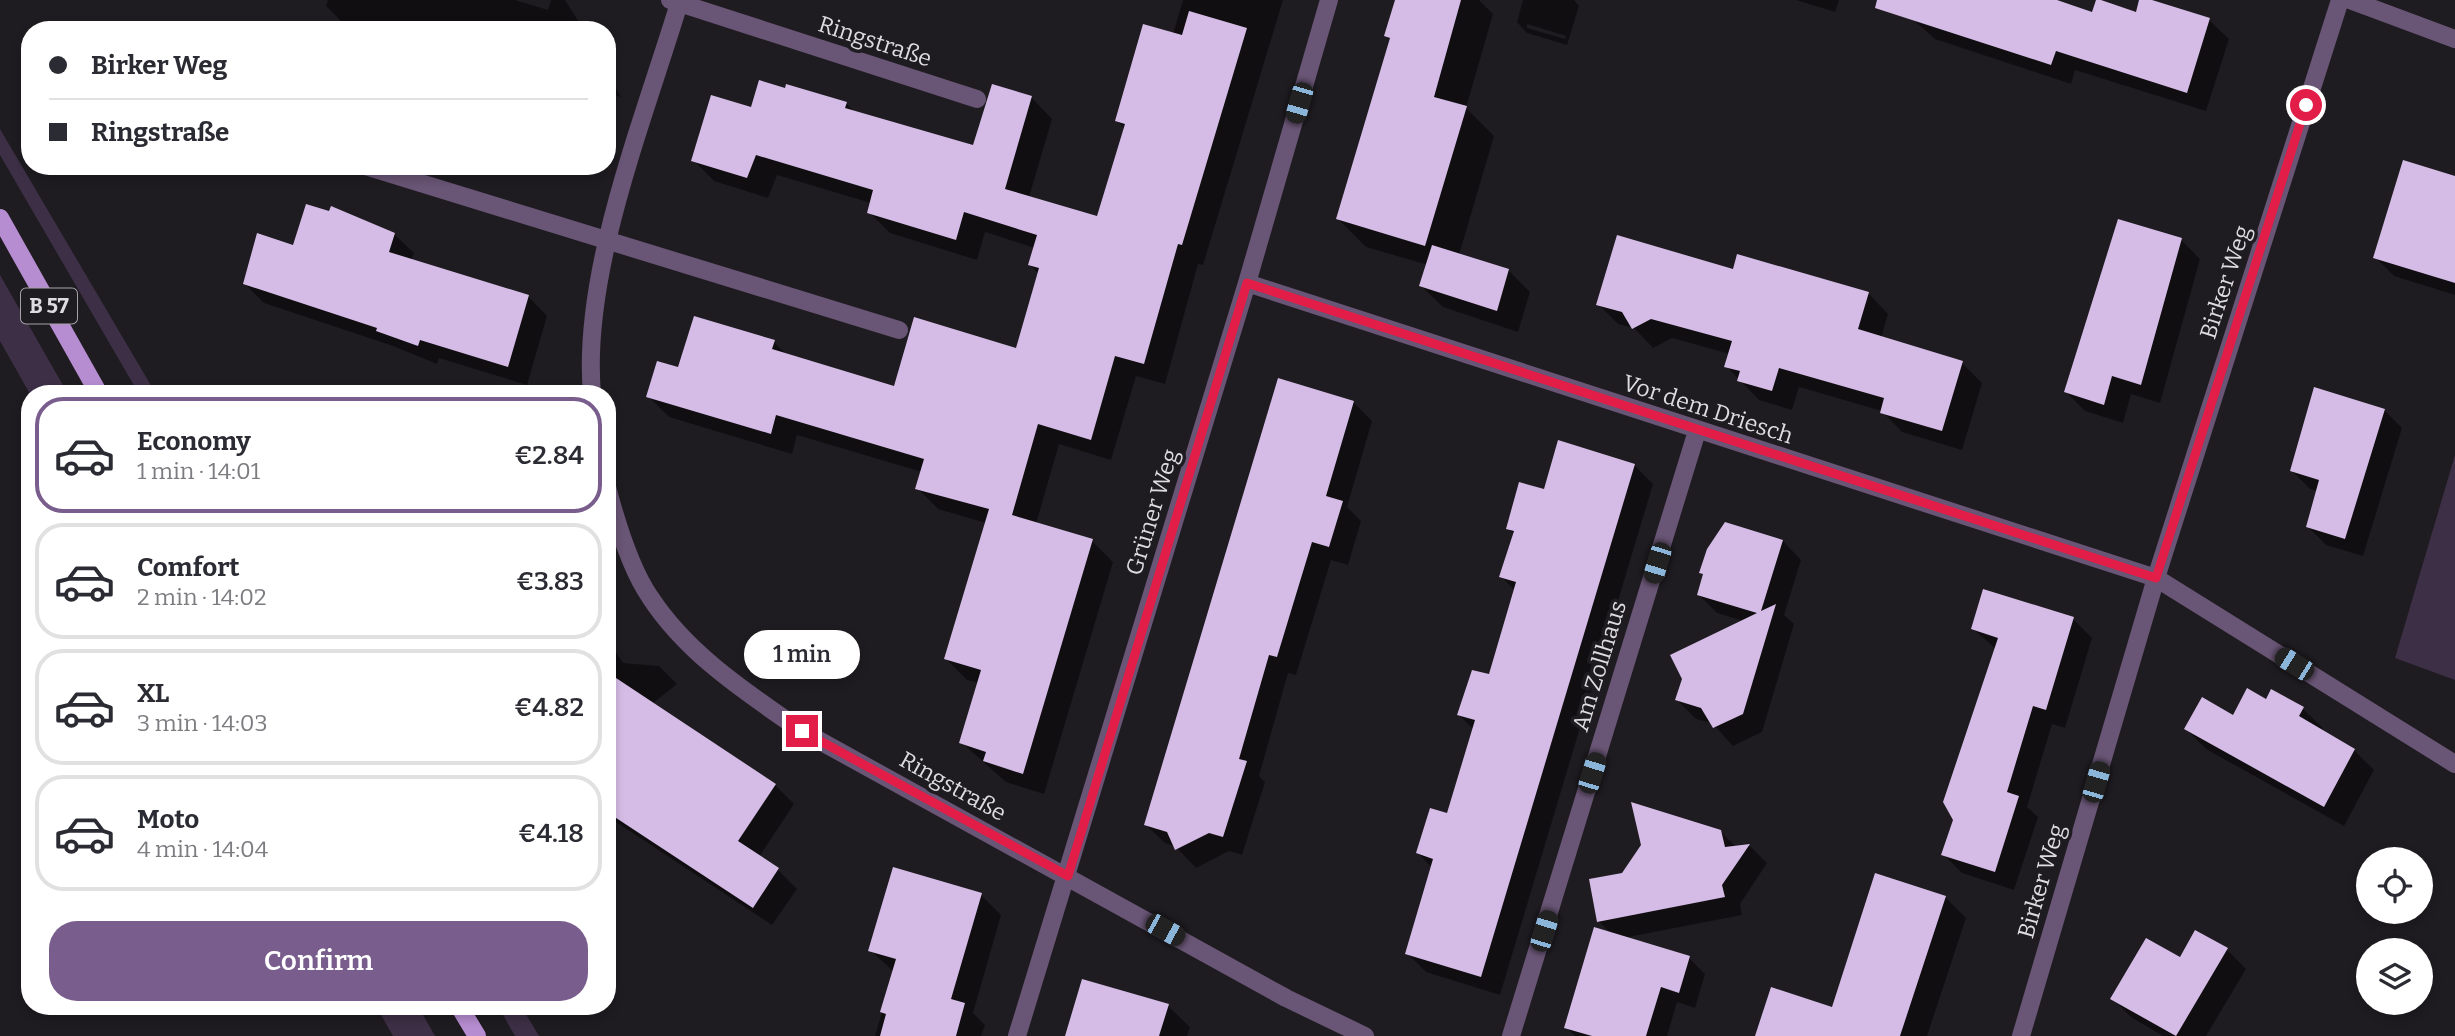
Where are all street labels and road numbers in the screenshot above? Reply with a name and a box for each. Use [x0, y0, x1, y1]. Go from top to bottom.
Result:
street label: Ringstraße [815, 10, 935, 72]
street label: Birker Weg [2193, 221, 2257, 342]
road number: B 57 [21, 288, 77, 324]
street label: Vor dem Driesch [1619, 368, 1797, 450]
street label: Grüner Weg [1120, 445, 1185, 578]
street label: Am Zollhaus [1566, 597, 1632, 735]
street label: Ringstraße [895, 745, 1011, 827]
street label: Birker Weg [2011, 820, 2071, 942]

